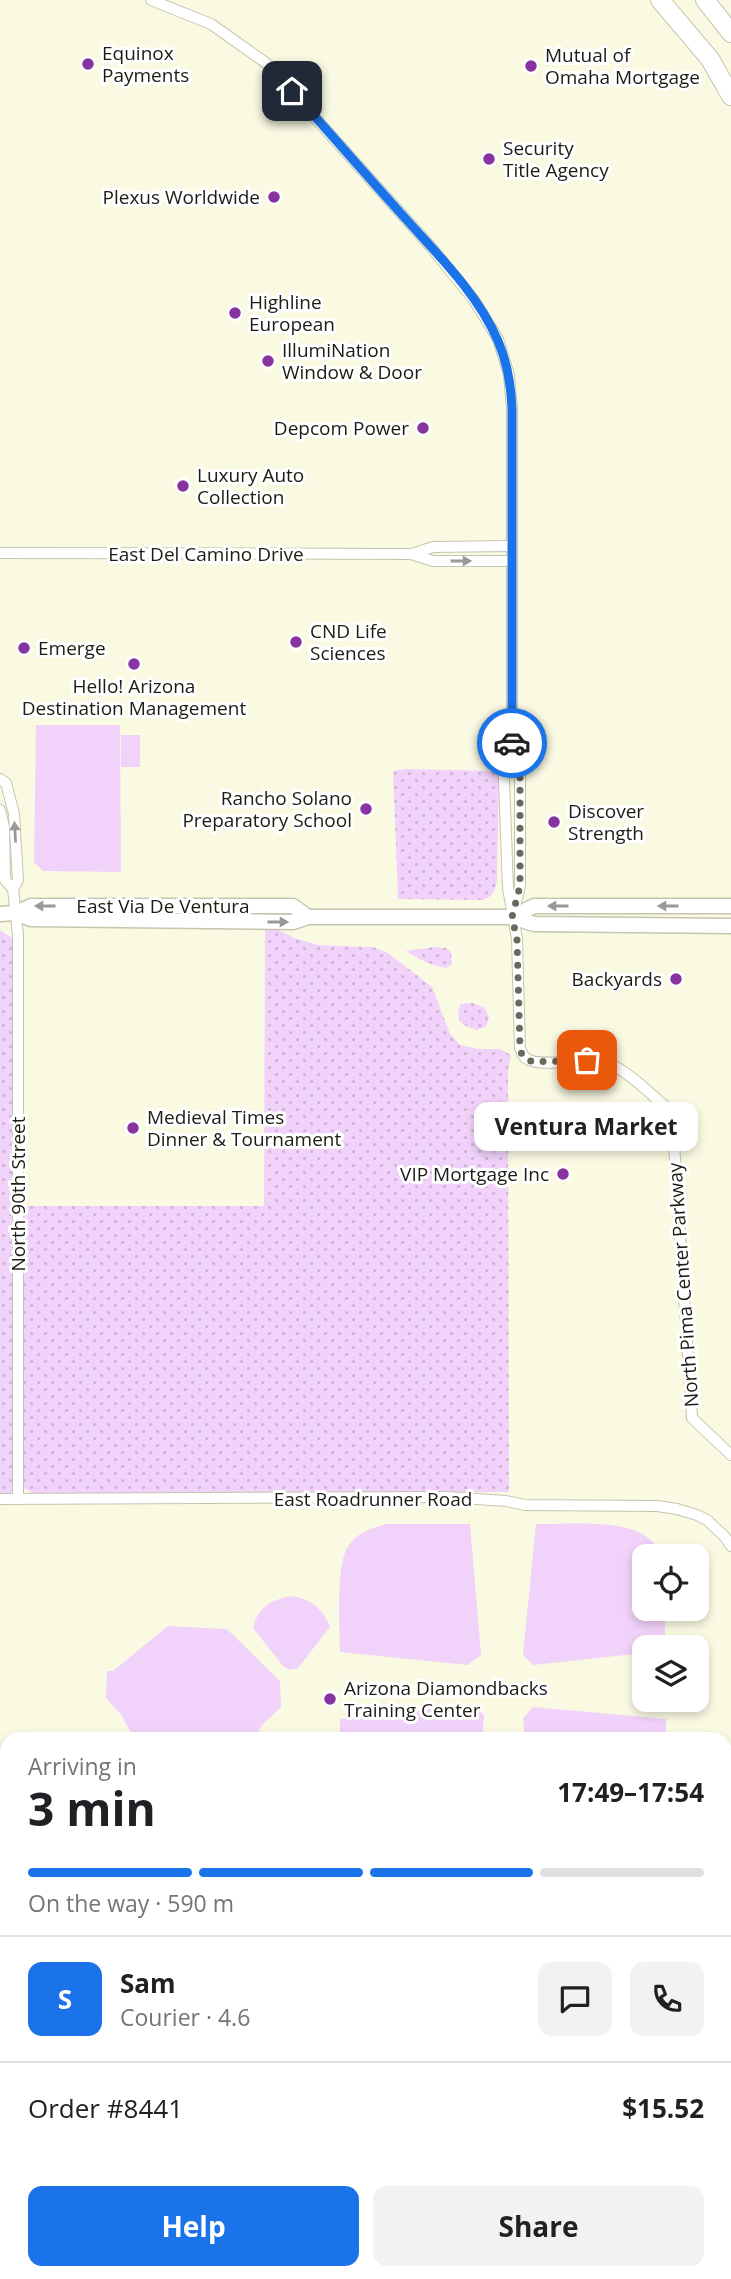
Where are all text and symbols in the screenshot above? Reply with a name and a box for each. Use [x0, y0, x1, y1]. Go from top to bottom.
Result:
place label: Equinox Payments [102, 40, 189, 88]
place label: Mutual of Omaha Mortgage [545, 42, 700, 90]
marker: Equinox Payments [80, 56, 96, 72]
marker: Mutual of Omaha Mortgage [523, 58, 539, 74]
pin [262, 61, 322, 121]
icon: home [273, 72, 311, 110]
place label: Security Title Agency [503, 135, 609, 183]
marker: Security Title Agency [481, 151, 497, 167]
place label: Plexus Worldwide [103, 184, 260, 210]
marker: Plexus Worldwide [266, 189, 282, 205]
place label: Highline European [249, 289, 335, 337]
marker: Highline European [227, 305, 243, 321]
place label: IllumiNation Window & Door [282, 337, 422, 385]
marker: IllumiNation Window & Door [260, 353, 276, 369]
place label: Depcom Power [274, 415, 409, 441]
marker: Depcom Power [415, 420, 431, 436]
place label: Luxury Auto Collection [197, 462, 304, 510]
marker: Luxury Auto Collection [175, 478, 191, 494]
street label: East Del Camino Drive [108, 541, 304, 567]
one-way arrow [450, 555, 472, 567]
place label: CND Life Sciences [310, 618, 387, 666]
marker: CND Life Sciences [288, 634, 304, 650]
place label: Emerge [38, 635, 106, 661]
marker: Emerge [16, 640, 32, 656]
marker: Hello! Arizona Destination Management [126, 656, 142, 672]
place label: Hello! Arizona Destination Management [22, 673, 246, 721]
courier [477, 708, 547, 778]
icon: car [493, 724, 531, 762]
place label: Rancho Solano Preparatory School [182, 785, 352, 833]
place label: Discover Strength [568, 798, 644, 846]
marker: Rancho Solano Preparatory School [358, 801, 374, 817]
marker: Discover Strength [546, 814, 562, 830]
one-way arrow [10, 821, 21, 843]
street label: East Via De Ventura [76, 893, 250, 919]
one-way arrow [34, 900, 56, 912]
one-way arrow [547, 900, 569, 912]
one-way arrow [657, 900, 679, 912]
one-way arrow [267, 916, 289, 928]
place label: Backyards [572, 966, 662, 992]
marker: Backyards [668, 971, 684, 987]
pin [557, 1030, 617, 1090]
icon: bag [568, 1041, 606, 1079]
callout: Ventura Market [475, 1102, 699, 1151]
place label: Medieval Times Dinner & Tournament [147, 1104, 341, 1152]
text: Ventura Market [495, 1110, 677, 1142]
street label: North 90th Street [5, 1116, 31, 1272]
marker: Medieval Times Dinner & Tournament [125, 1120, 141, 1136]
place label: VIP Mortgage Inc [400, 1161, 549, 1187]
street label: North Pima Center Parkway [661, 1161, 705, 1408]
marker: VIP Mortgage Inc [555, 1166, 571, 1182]
street label: East Roadrunner Road [274, 1486, 472, 1512]
map controls [632, 1544, 709, 1712]
button: locate [632, 1544, 709, 1621]
button: layers [632, 1635, 709, 1712]
place label: Arizona Diamondbacks Training Center [344, 1675, 548, 1723]
marker: Arizona Diamondbacks Training Center [322, 1691, 338, 1707]
text: Arriving in [28, 1750, 137, 1782]
text: 17:49–17:54 [557, 1774, 704, 1810]
text: 3 min [28, 1777, 156, 1839]
text: On the way · 590 m [28, 1887, 234, 1919]
button: chat [538, 1962, 612, 2036]
button: phone [630, 1962, 704, 2036]
text: Sam [120, 1965, 176, 2001]
text: S [58, 1981, 72, 2017]
text: Courier · 4.6 [120, 2001, 250, 2033]
text: Order #8441 [28, 2090, 183, 2126]
text: $15.52 [622, 2090, 704, 2126]
button: Help [28, 2186, 359, 2266]
button: Share [373, 2186, 704, 2266]

